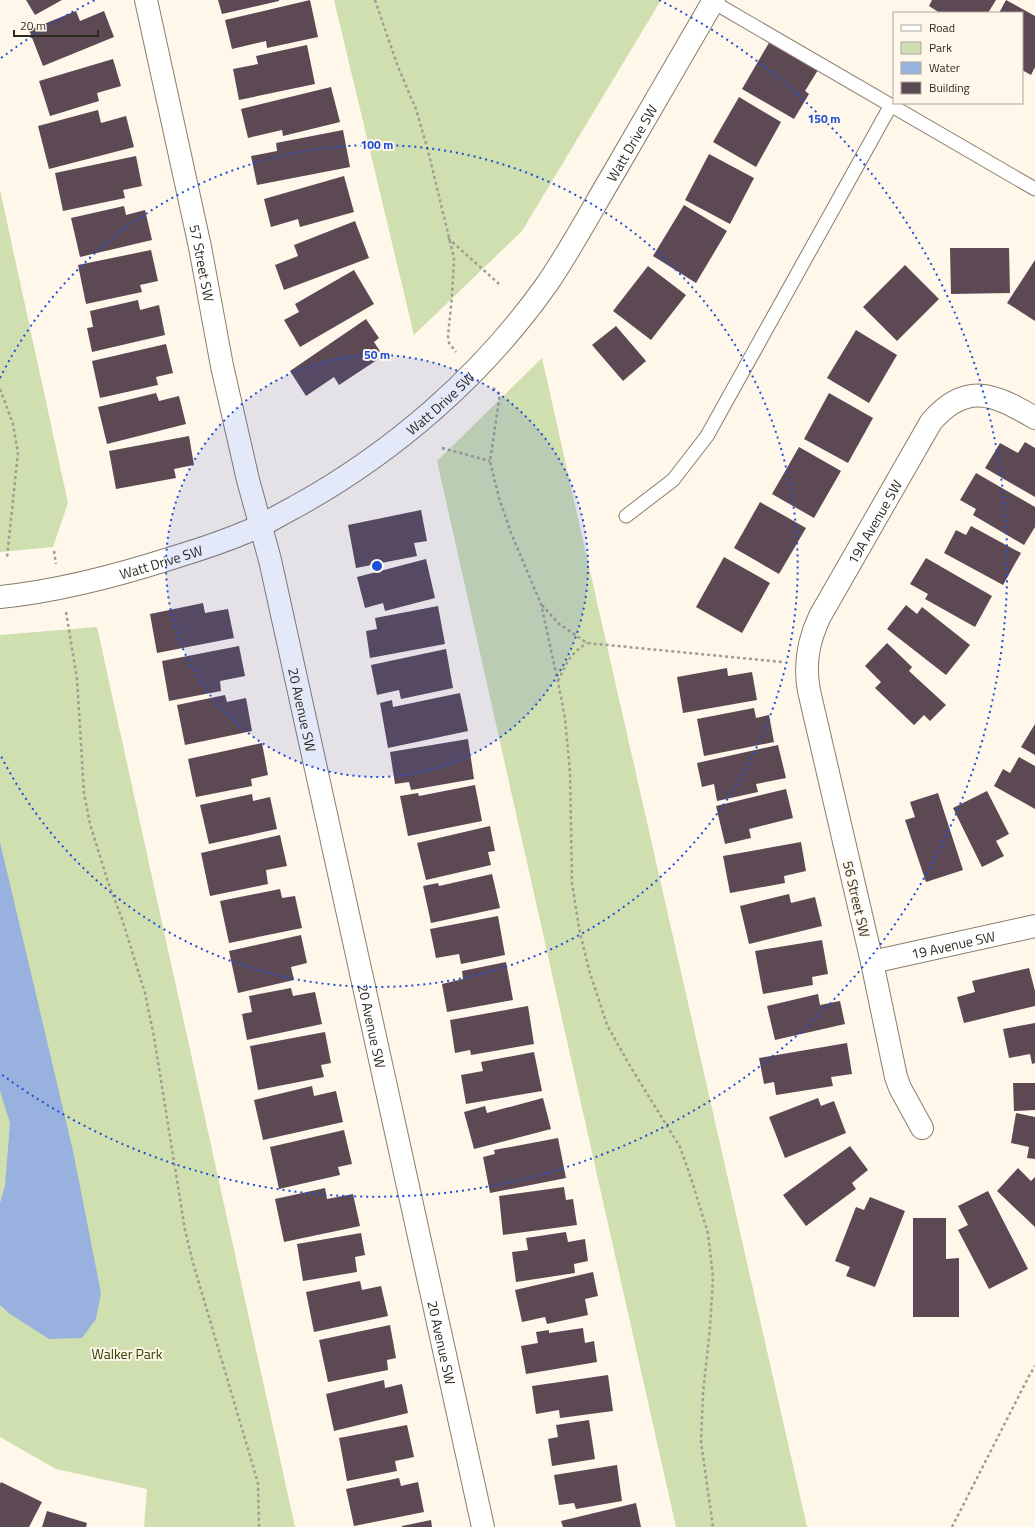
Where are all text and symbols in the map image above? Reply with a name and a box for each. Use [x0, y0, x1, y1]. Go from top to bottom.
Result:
scale bar [14, 12, 98, 38]
legend [893, 12, 1023, 104]
text: 20 m [20, 16, 46, 35]
text: Road [929, 18, 955, 37]
text: Park [929, 38, 952, 57]
text: Water [929, 58, 960, 77]
text: Building [929, 78, 970, 97]
street label: Watt Drive SW [601, 100, 662, 185]
text: 150 m [808, 109, 840, 128]
text: 100 m [361, 135, 393, 154]
street label: 57 Street SW [185, 222, 220, 303]
text: 50 m [364, 345, 390, 364]
street label: Watt Drive SW [401, 366, 479, 440]
street label: 19A Avenue SW [842, 476, 906, 568]
street label: Watt Drive SW [117, 539, 205, 584]
centre of rings [370, 559, 384, 573]
street label: 20 Avenue SW [283, 666, 322, 754]
street label: 56 Street SW [838, 859, 876, 939]
street label: 19 Avenue SW [909, 925, 997, 964]
street label: 20 Avenue SW [353, 982, 392, 1070]
street label: 20 Avenue SW [423, 1298, 462, 1387]
park label: Walker Park [92, 1343, 163, 1364]

